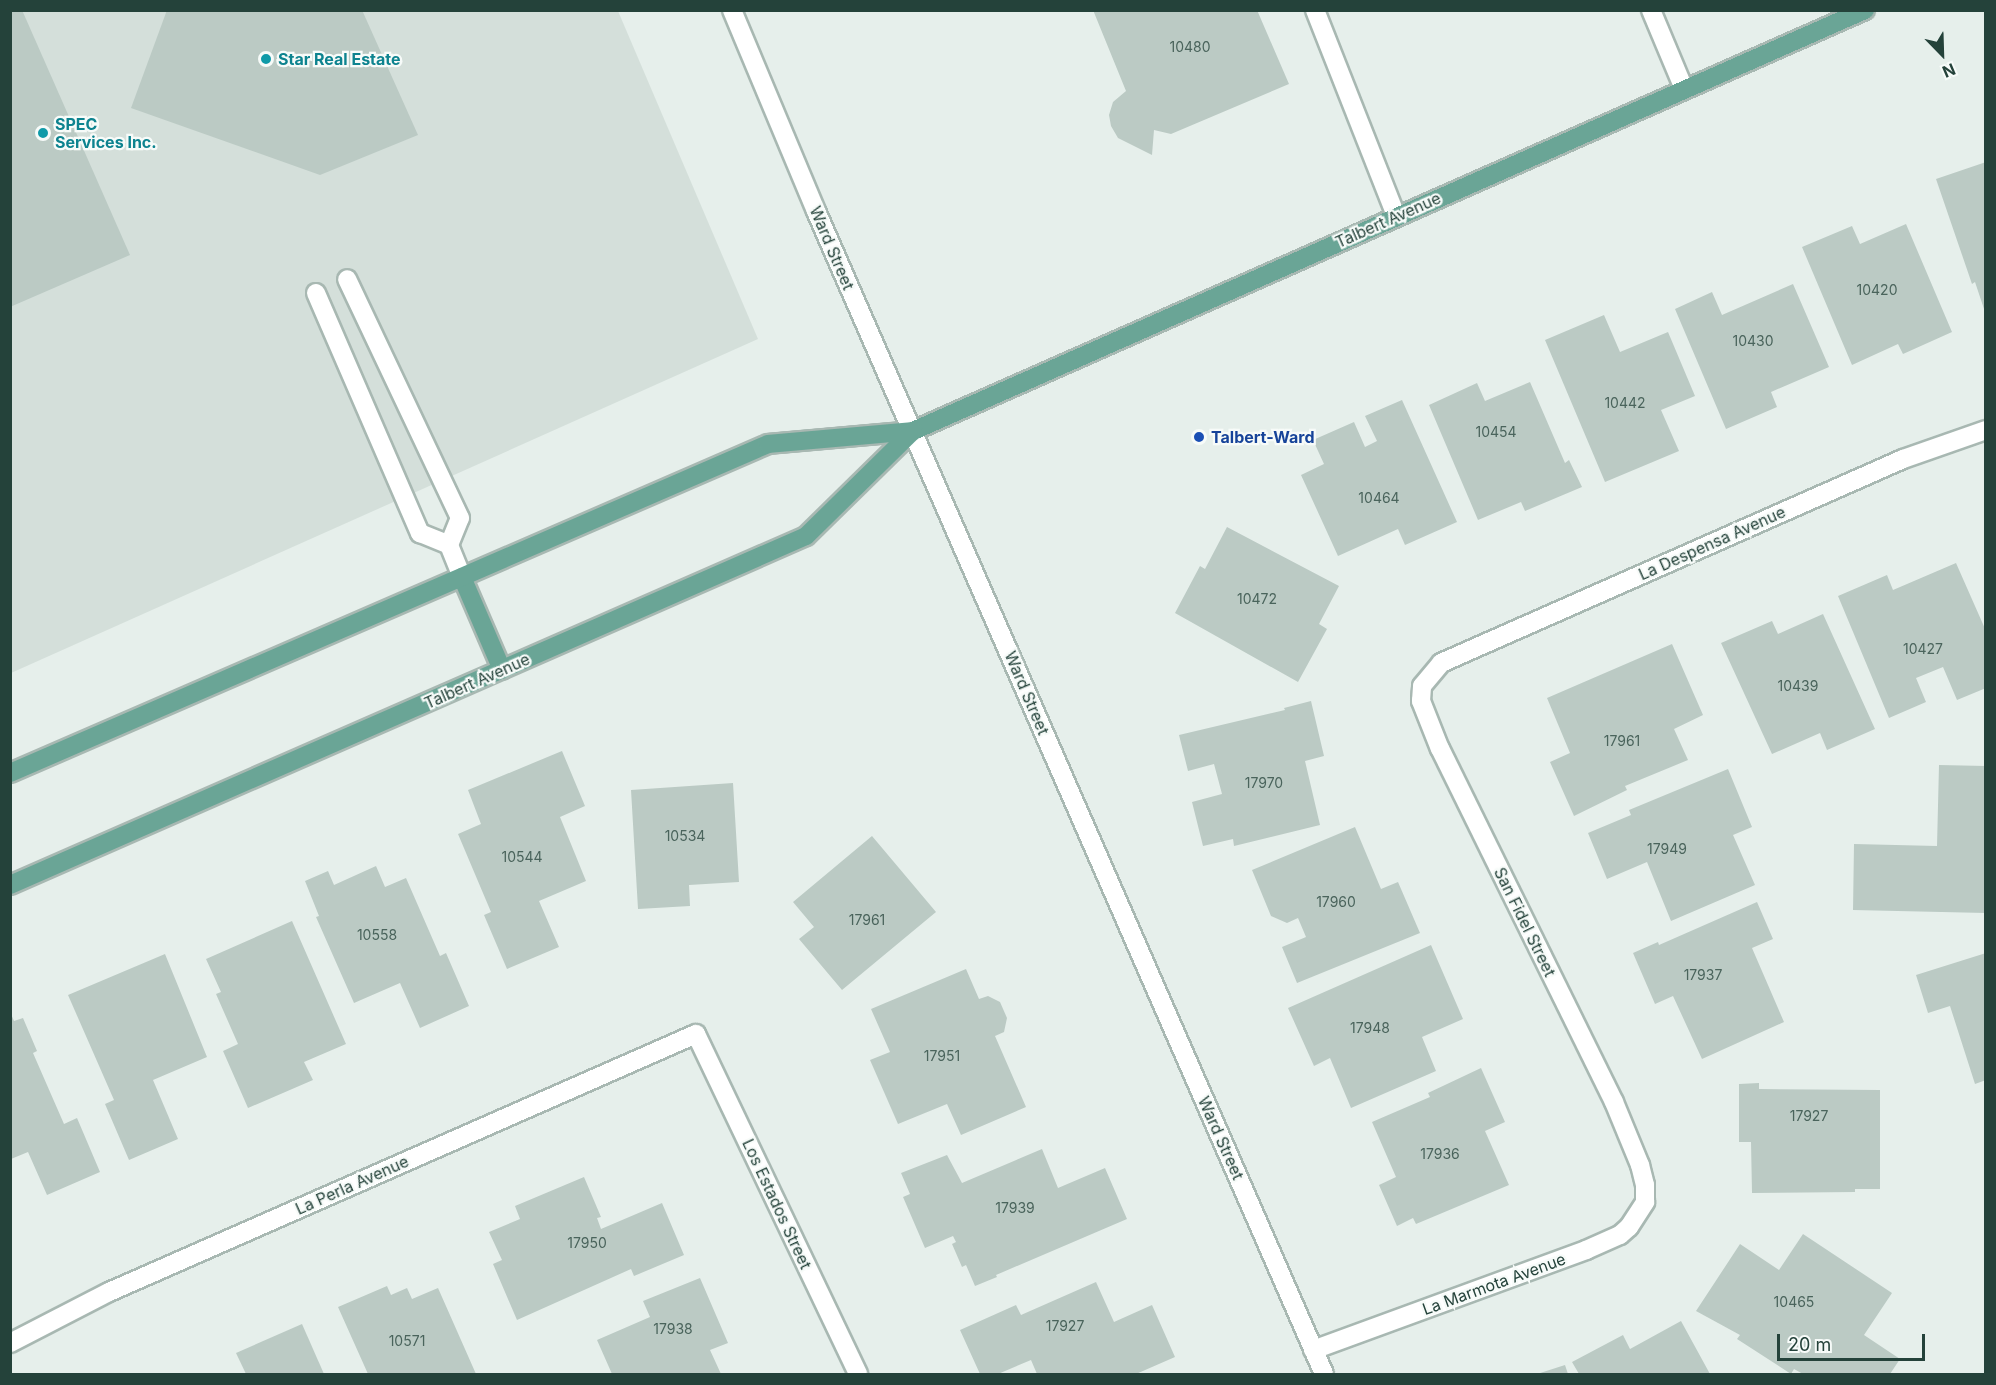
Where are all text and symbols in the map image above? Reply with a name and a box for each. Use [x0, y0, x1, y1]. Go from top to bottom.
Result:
north arrow [1912, 24, 1972, 84]
house number: 10480 [1169, 39, 1211, 55]
place label: Star Real Estate [278, 49, 401, 69]
marker: Star Real Estate [259, 52, 273, 66]
text: N [1940, 59, 1959, 82]
place label: SPEC Services Inc. [55, 114, 157, 152]
marker: SPEC Services Inc. [36, 126, 50, 140]
street label: Talbert Avenue [1332, 188, 1444, 252]
street label: Ward Street [806, 203, 858, 293]
house number: 10420 [1857, 282, 1897, 298]
house number: 10430 [1732, 333, 1774, 349]
house number: 10442 [1604, 395, 1646, 411]
house number: 10454 [1475, 424, 1517, 440]
place label: Talbert-Ward [1211, 427, 1314, 447]
marker: Talbert-Ward [1192, 430, 1206, 444]
house number: 10464 [1358, 490, 1400, 506]
street label: La Despensa Avenue [1636, 502, 1788, 584]
house number: 10472 [1237, 591, 1277, 607]
house number: 10427 [1903, 641, 1943, 657]
street label: Ward Street [1001, 648, 1053, 738]
street label: Talbert Avenue [421, 649, 533, 713]
house number: 10439 [1778, 678, 1818, 694]
house number: 17961 [1604, 733, 1640, 749]
house number: 17970 [1245, 775, 1283, 791]
house number: 10534 [665, 828, 705, 844]
house number: 17949 [1647, 841, 1687, 857]
house number: 10544 [501, 849, 543, 865]
street label: San Fidel Street [1490, 864, 1560, 980]
house number: 17960 [1316, 894, 1356, 910]
house number: 17961 [849, 912, 885, 928]
house number: 10558 [357, 927, 397, 943]
house number: 17937 [1684, 967, 1722, 983]
house number: 17948 [1350, 1020, 1390, 1036]
house number: 17951 [924, 1048, 960, 1064]
street label: Ward Street [1194, 1093, 1248, 1183]
house number: 17927 [1790, 1108, 1828, 1124]
street label: Los Estados Street [738, 1136, 816, 1272]
house number: 17936 [1420, 1146, 1460, 1162]
street label: La Perla Avenue [292, 1151, 412, 1219]
house number: 17939 [995, 1200, 1035, 1216]
house number: 17950 [567, 1235, 607, 1251]
street label: La Marmota Avenue [1420, 1249, 1568, 1319]
house number: 10465 [1774, 1294, 1814, 1310]
house number: 17927 [1046, 1318, 1084, 1334]
house number: 17938 [653, 1321, 693, 1337]
scale bar [1780, 1322, 1928, 1360]
house number: 10571 [389, 1333, 425, 1349]
text: 20 m [1788, 1334, 1831, 1355]

